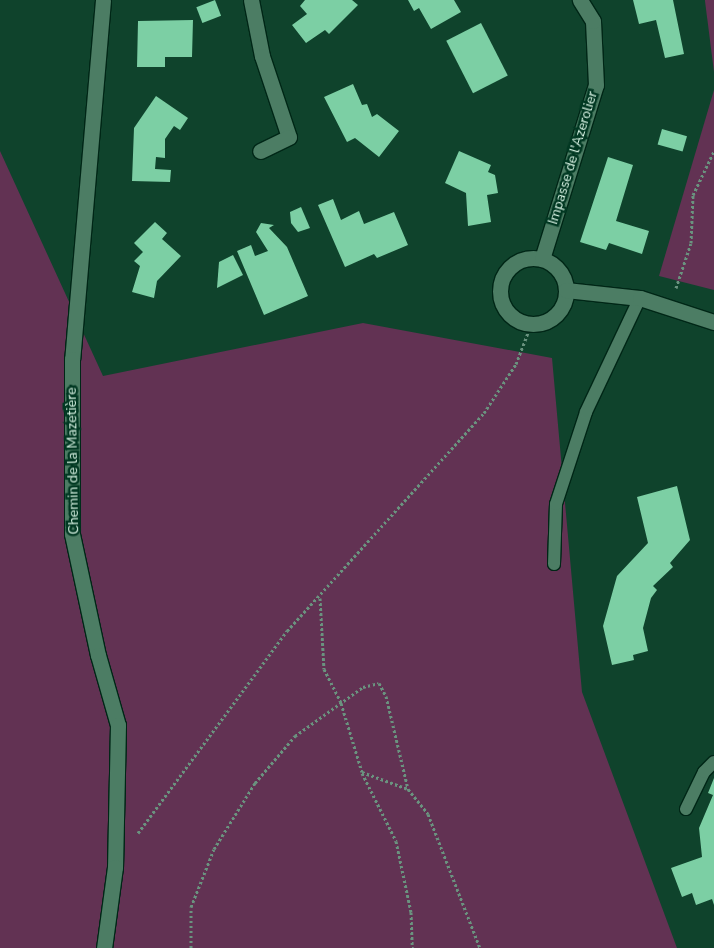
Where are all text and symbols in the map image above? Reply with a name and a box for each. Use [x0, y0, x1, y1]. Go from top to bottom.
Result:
street label: Impasse de l'Azerolier [545, 89, 601, 227]
street label: Chemin de la Mazetière [63, 387, 83, 535]

